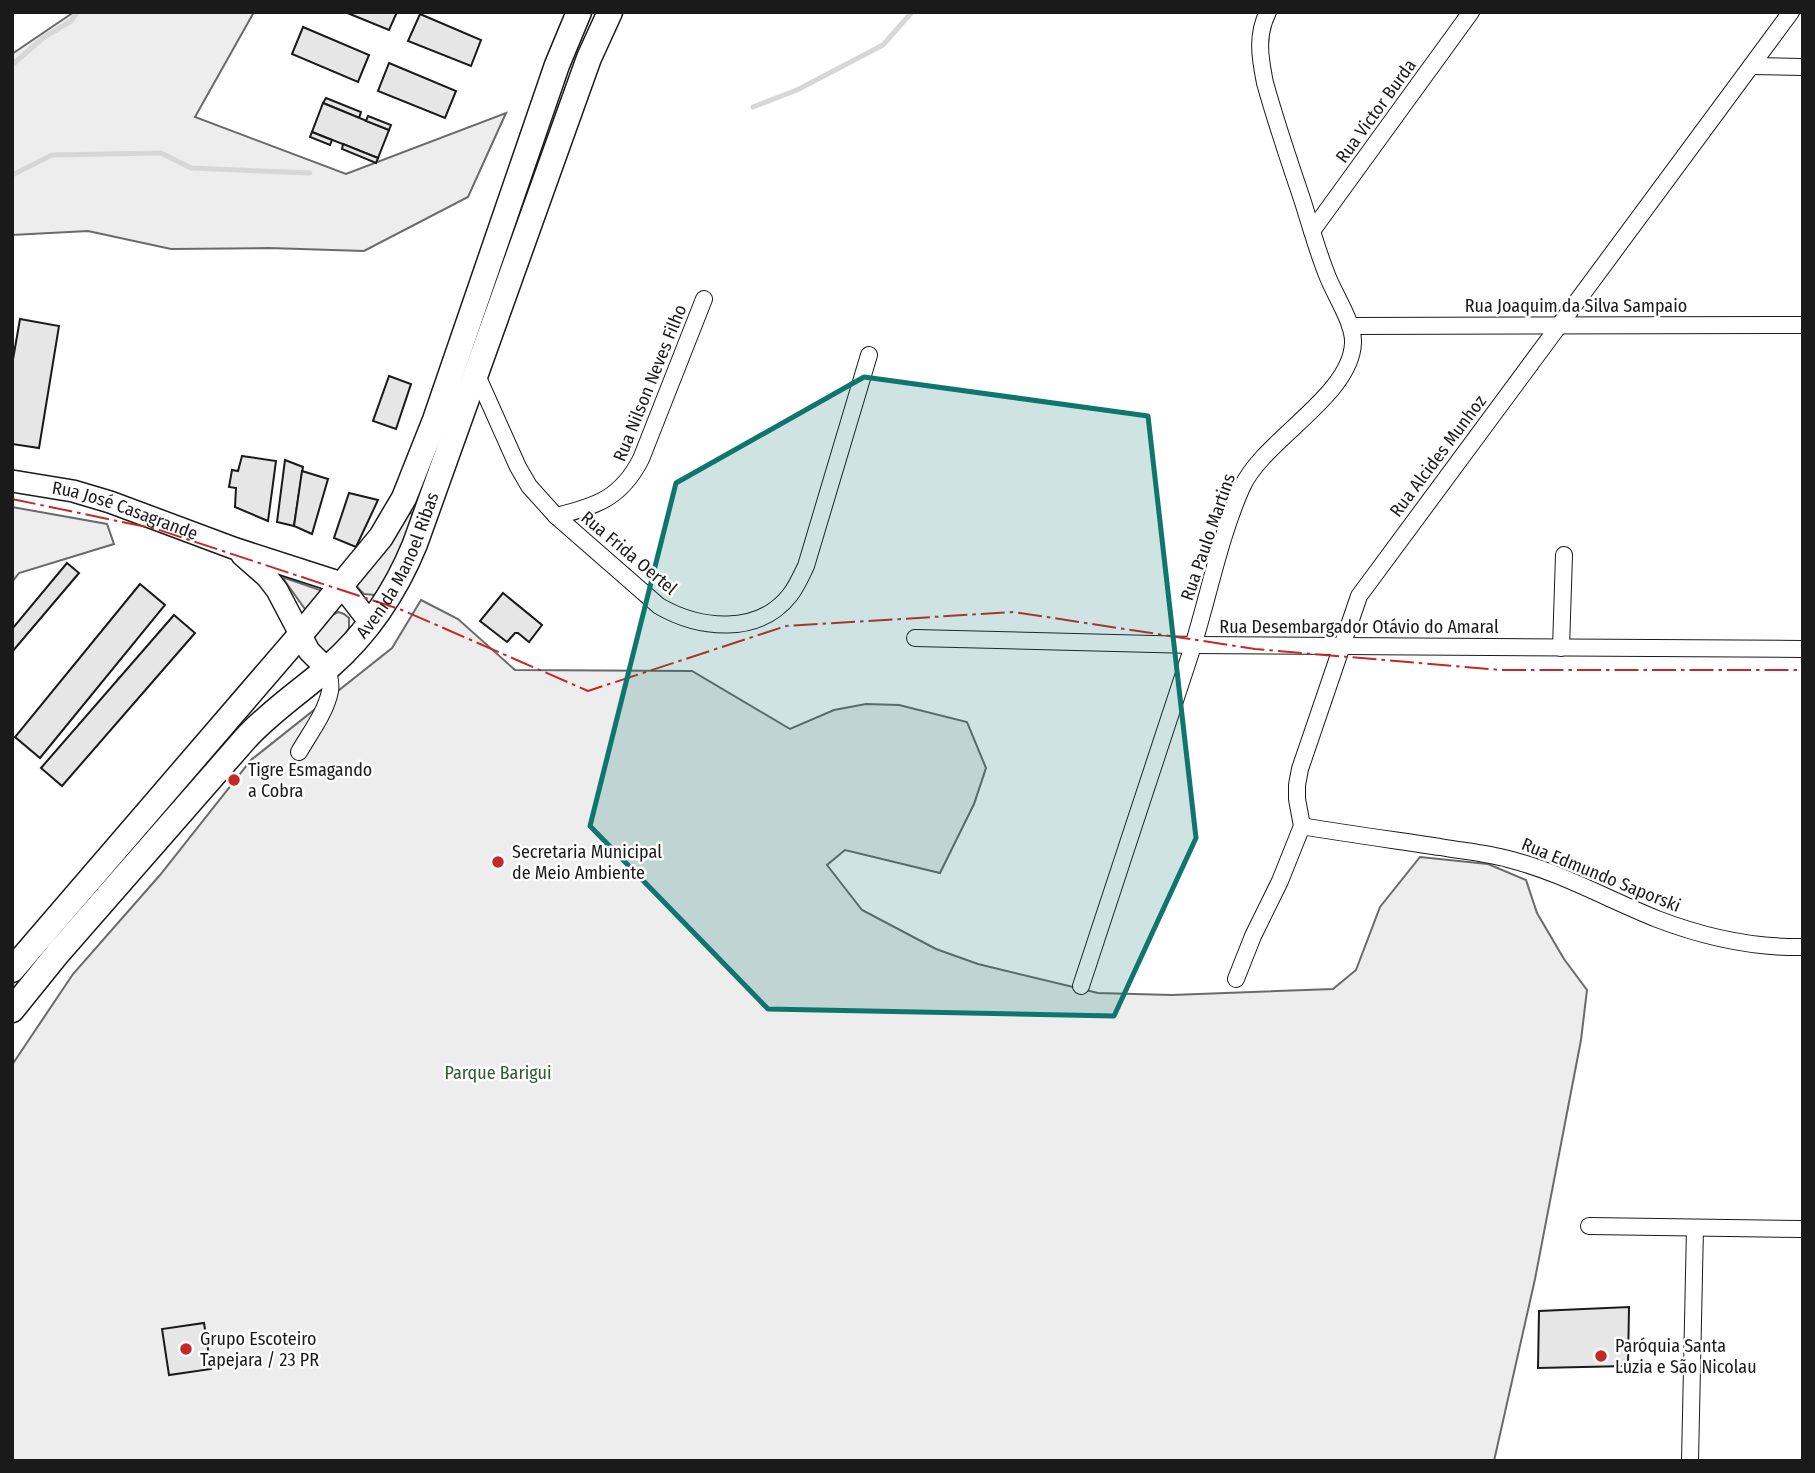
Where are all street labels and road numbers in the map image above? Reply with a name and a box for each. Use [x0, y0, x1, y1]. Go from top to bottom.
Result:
street label: Rua Victor Burda [1331, 55, 1421, 167]
street label: Rua Joaquim da Silva Sampaio [1465, 295, 1687, 317]
street label: Rua Nilson Neves Filho [608, 301, 692, 465]
street label: Rua Alcides Munhoz [1385, 391, 1491, 521]
street label: Rua Paulo Martins [1176, 470, 1240, 603]
street label: Rua José Casagrande [50, 477, 201, 545]
street label: Avenida Manoel Ribas [352, 489, 444, 643]
street label: Rua Frida Oertel [576, 506, 682, 600]
street label: Rua Desembargador Otávio do Amaral [1219, 616, 1499, 638]
street label: Rua Edmundo Saporski [1518, 833, 1684, 917]

